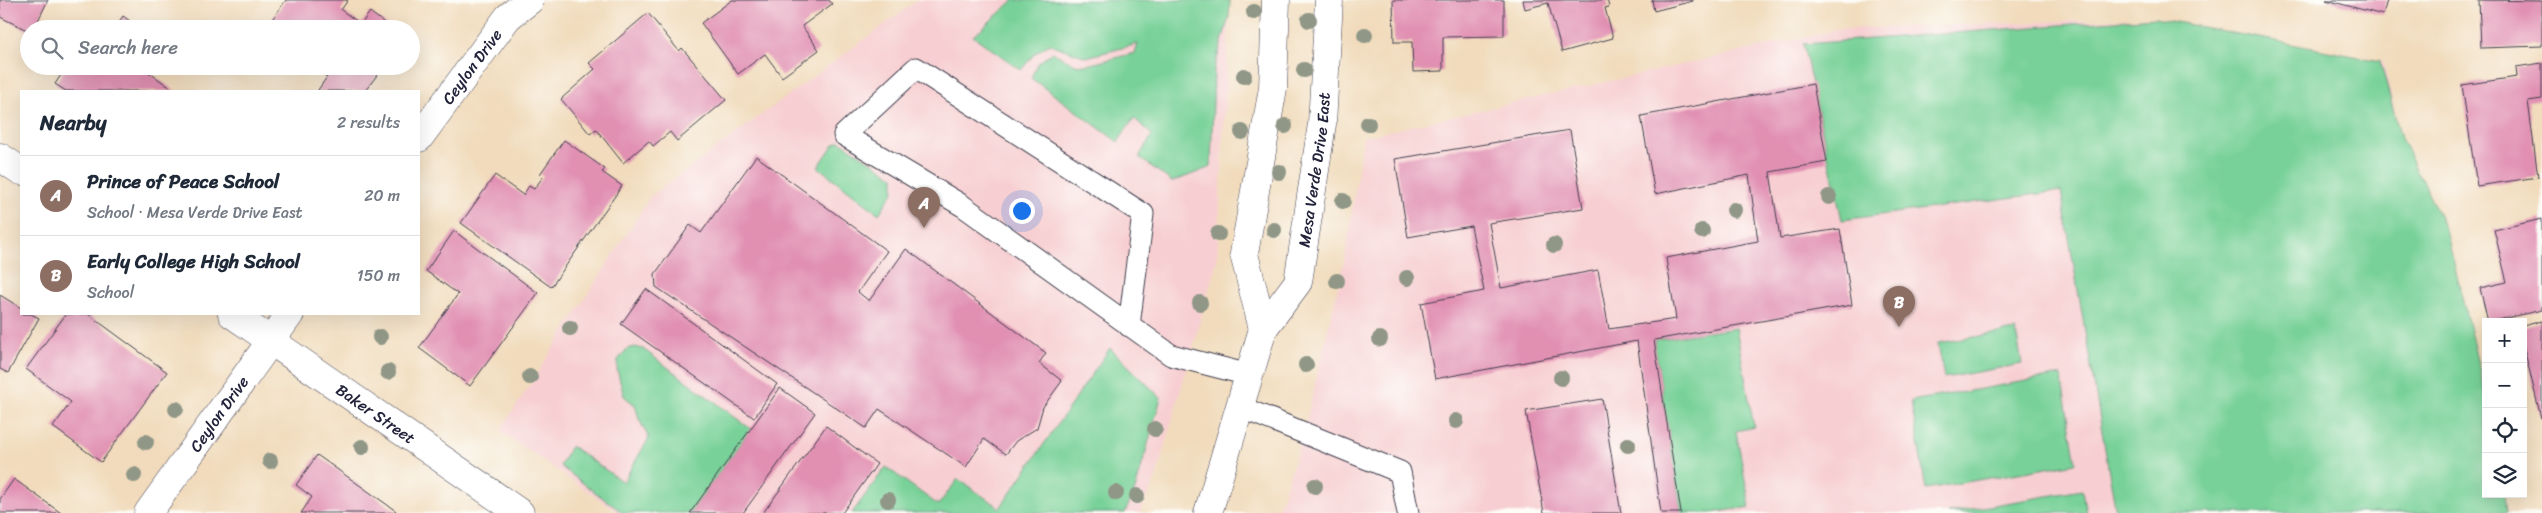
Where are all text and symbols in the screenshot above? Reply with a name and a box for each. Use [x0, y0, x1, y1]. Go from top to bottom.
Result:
search box [20, 20, 420, 75]
street label: Ceylon Drive [434, 22, 510, 111]
text: Search here [78, 31, 178, 64]
icon: search [38, 34, 66, 62]
street label: Mesa Verde Drive East [1289, 92, 1339, 249]
text: Nearby [40, 104, 106, 142]
text: 2 results [337, 108, 400, 137]
text: Prince of Peace School [87, 165, 279, 198]
text: A [51, 181, 61, 210]
text: 20 m [364, 181, 400, 210]
pin: A [908, 187, 940, 228]
text: School · Mesa Verde Drive East [87, 198, 303, 227]
your location [1009, 198, 1035, 224]
text: Early College High School [87, 245, 300, 278]
text: B [51, 261, 61, 290]
text: 150 m [357, 261, 400, 290]
text: School [87, 278, 134, 307]
pin: B [1883, 286, 1915, 327]
map controls [2482, 318, 2527, 498]
button: + [2482, 318, 2527, 363]
button: − [2482, 363, 2527, 408]
street label: Ceylon Drive [182, 370, 257, 458]
street label: Baker Street [330, 376, 422, 452]
button: locate [2482, 408, 2527, 453]
button: layers [2482, 453, 2527, 498]

